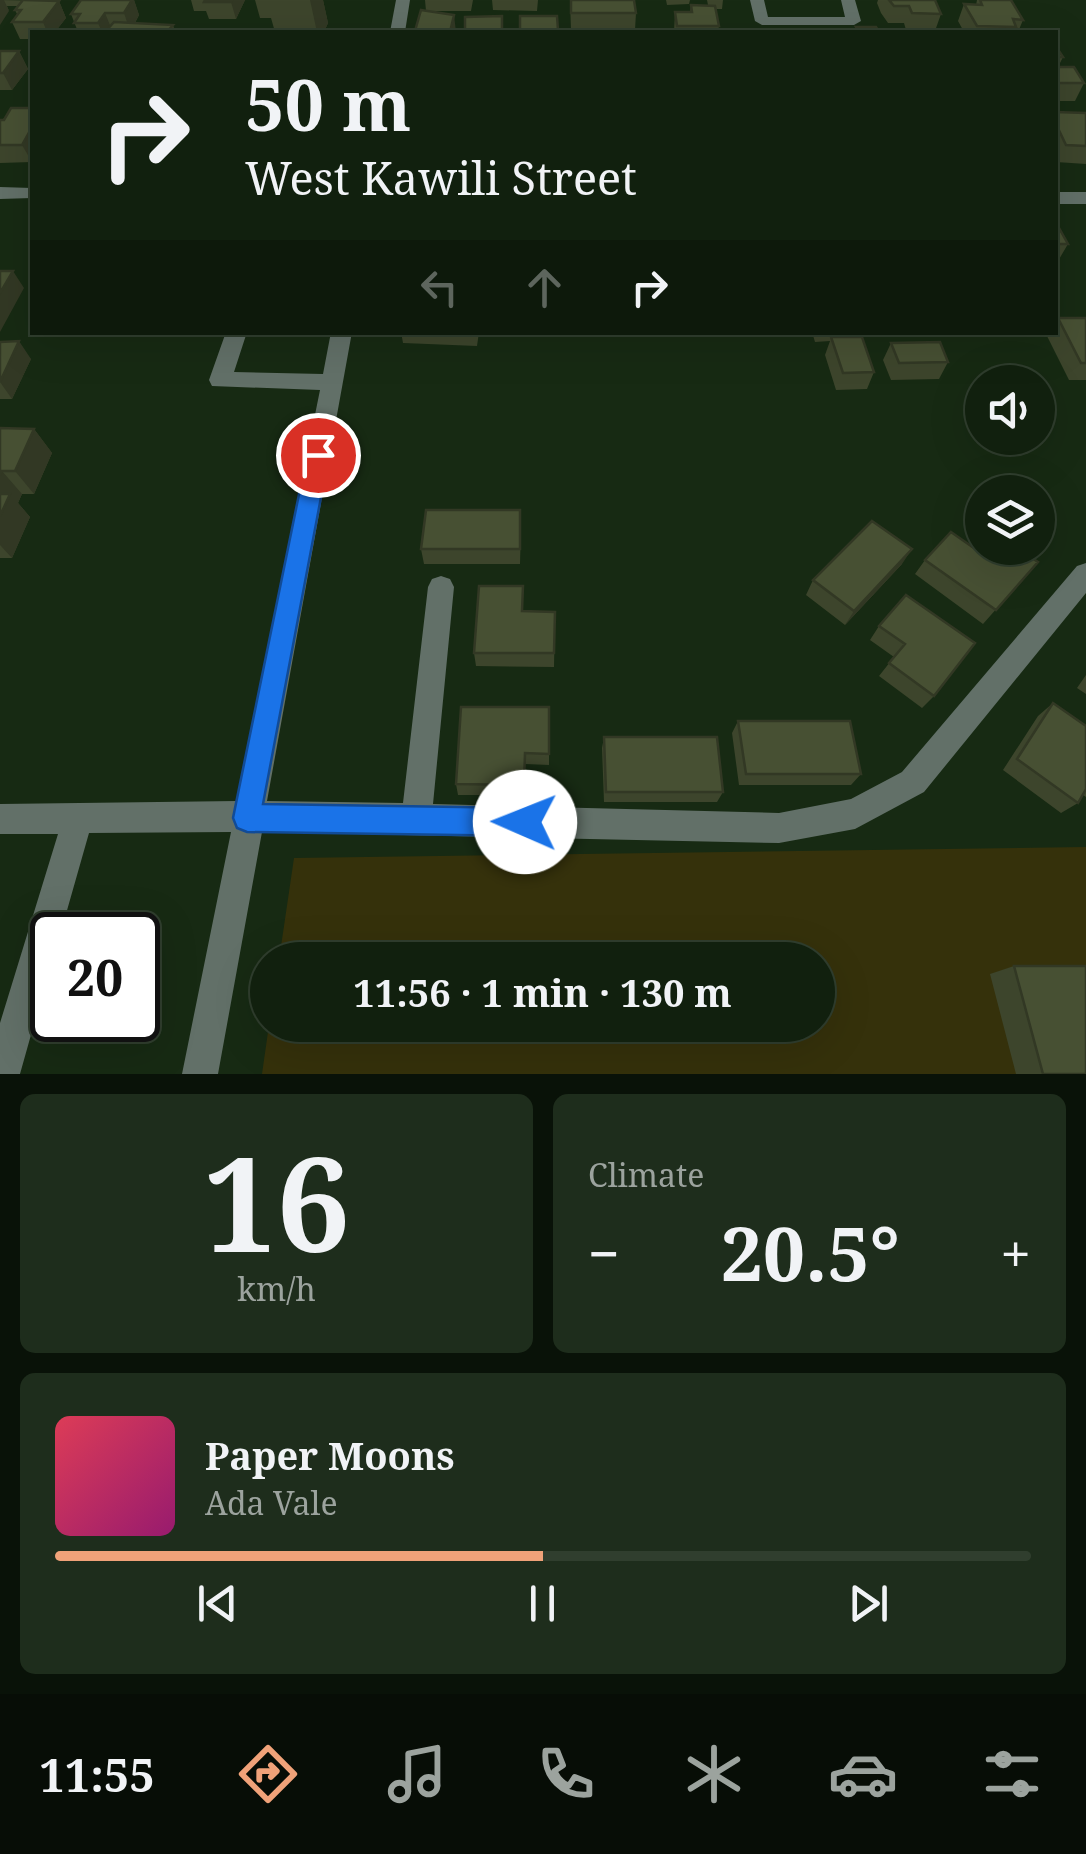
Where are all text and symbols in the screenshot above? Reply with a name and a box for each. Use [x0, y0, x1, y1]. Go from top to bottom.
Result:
text: 50 m [245, 56, 411, 152]
icon: right [80, 70, 210, 200]
text: West Kawili Street [245, 147, 637, 208]
icon: left [412, 260, 467, 315]
icon: ahead [517, 260, 572, 315]
icon: right [622, 260, 677, 315]
map controls [965, 365, 1055, 565]
button: sound [965, 365, 1055, 455]
pin [276, 413, 361, 498]
icon: arrive [291, 428, 346, 483]
button: layers [965, 475, 1055, 565]
position arrow [473, 770, 577, 874]
speed limit sign: 20 [30, 912, 160, 1042]
text: 11:56 · 1 min · 130 m [353, 966, 732, 1018]
text: 16 [203, 1113, 350, 1290]
text: Climate [588, 1153, 704, 1196]
text: 20.5° [720, 1201, 900, 1303]
text: − [588, 1215, 620, 1290]
text: + [1000, 1215, 1031, 1290]
text: km/h [237, 1267, 316, 1310]
text: Paper Moons [205, 1429, 455, 1481]
text: Ada Vale [205, 1481, 338, 1524]
icon: previous [190, 1576, 245, 1631]
icon: pause [515, 1576, 570, 1631]
icon: next [841, 1576, 896, 1631]
icon: directions [233, 1739, 303, 1809]
icon: music [382, 1739, 452, 1809]
icon: phone [531, 1739, 601, 1809]
icon: climate [679, 1739, 749, 1809]
icon: car [828, 1739, 898, 1809]
icon: filters [977, 1739, 1047, 1809]
text: 11:55 [39, 1744, 155, 1805]

